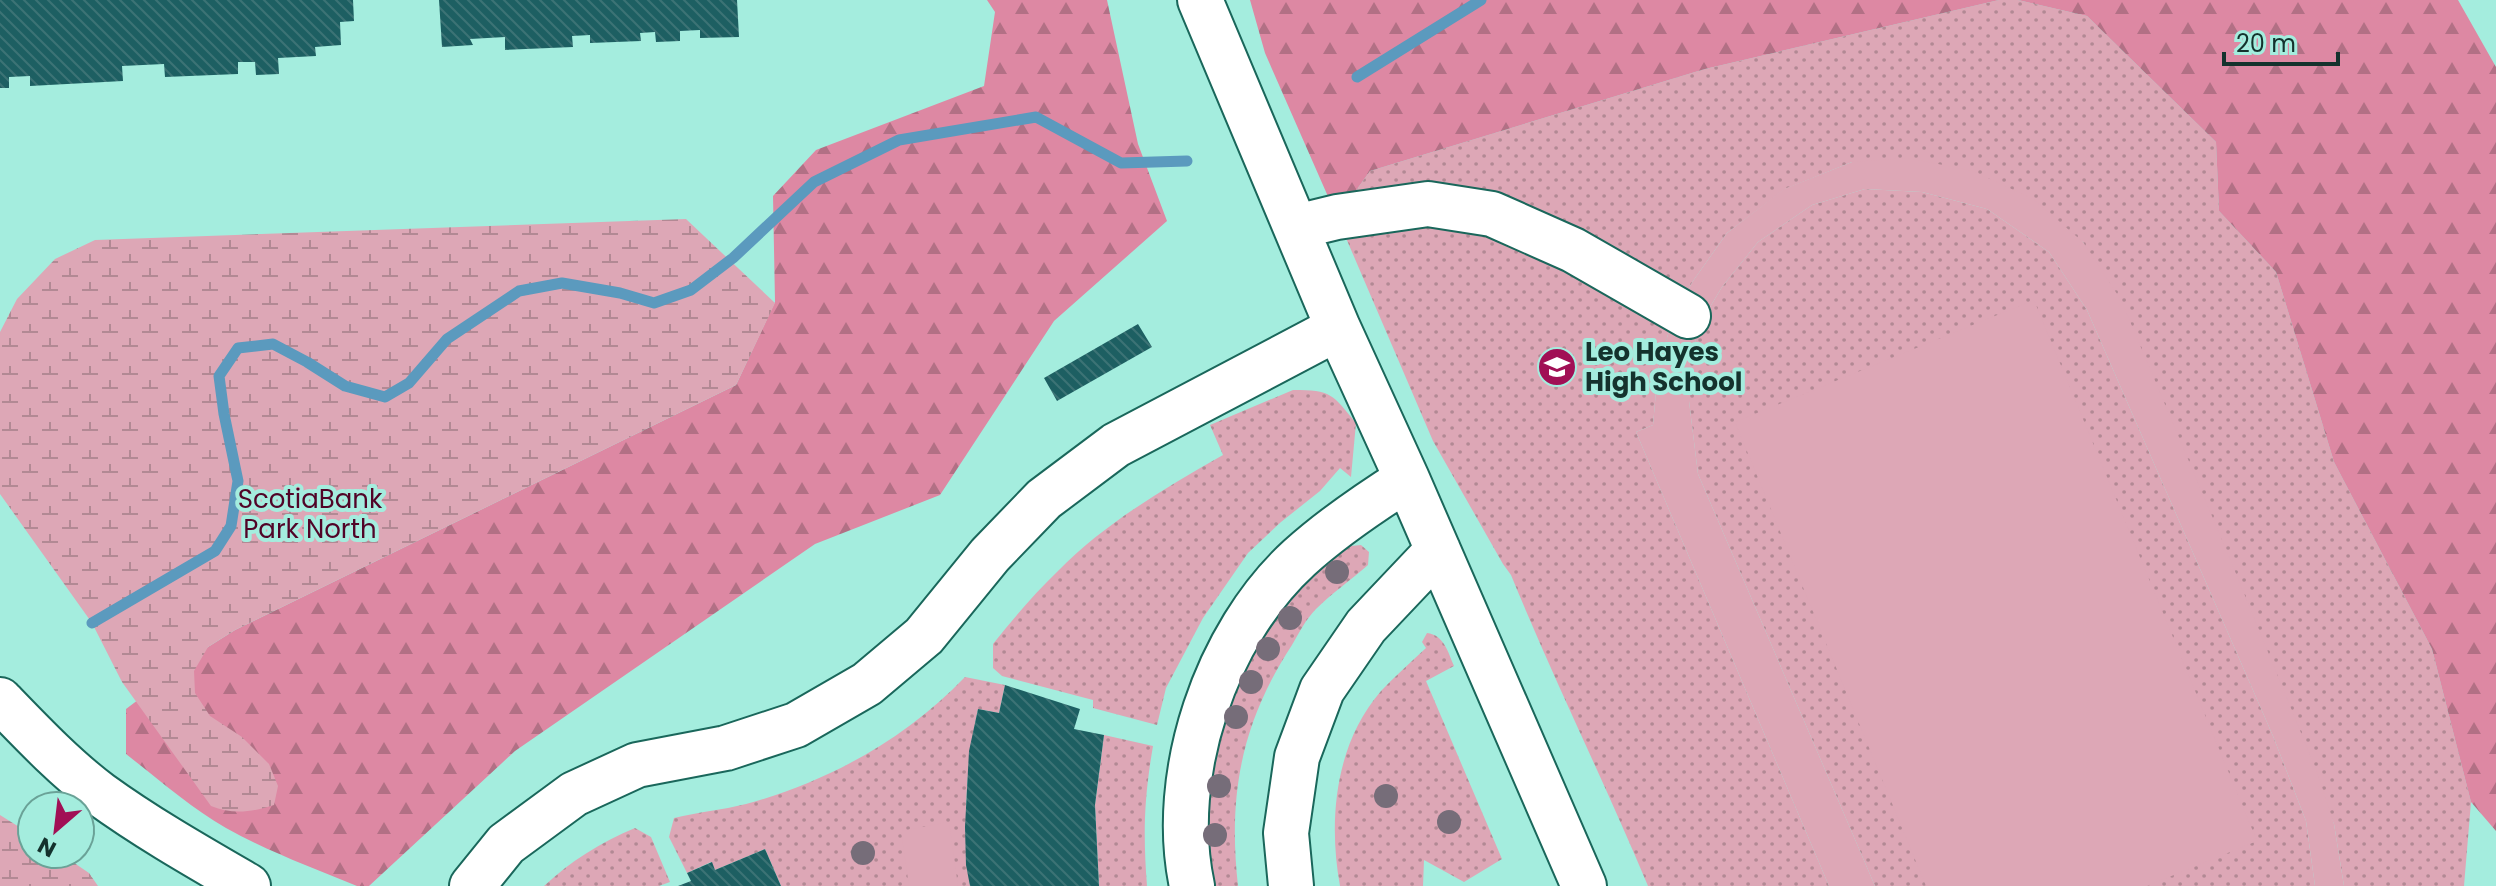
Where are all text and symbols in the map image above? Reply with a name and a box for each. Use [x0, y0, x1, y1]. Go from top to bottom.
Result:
scale bar [2224, 16, 2338, 66]
text: 20 m [2236, 27, 2296, 60]
place label: Leo Hayes High School [1585, 334, 1742, 400]
school or university icon: Leo Hayes High School [1536, 346, 1578, 388]
park label: ScotiaBank Park North [238, 481, 383, 547]
north arrow [16, 790, 96, 870]
text: N [32, 830, 61, 865]

